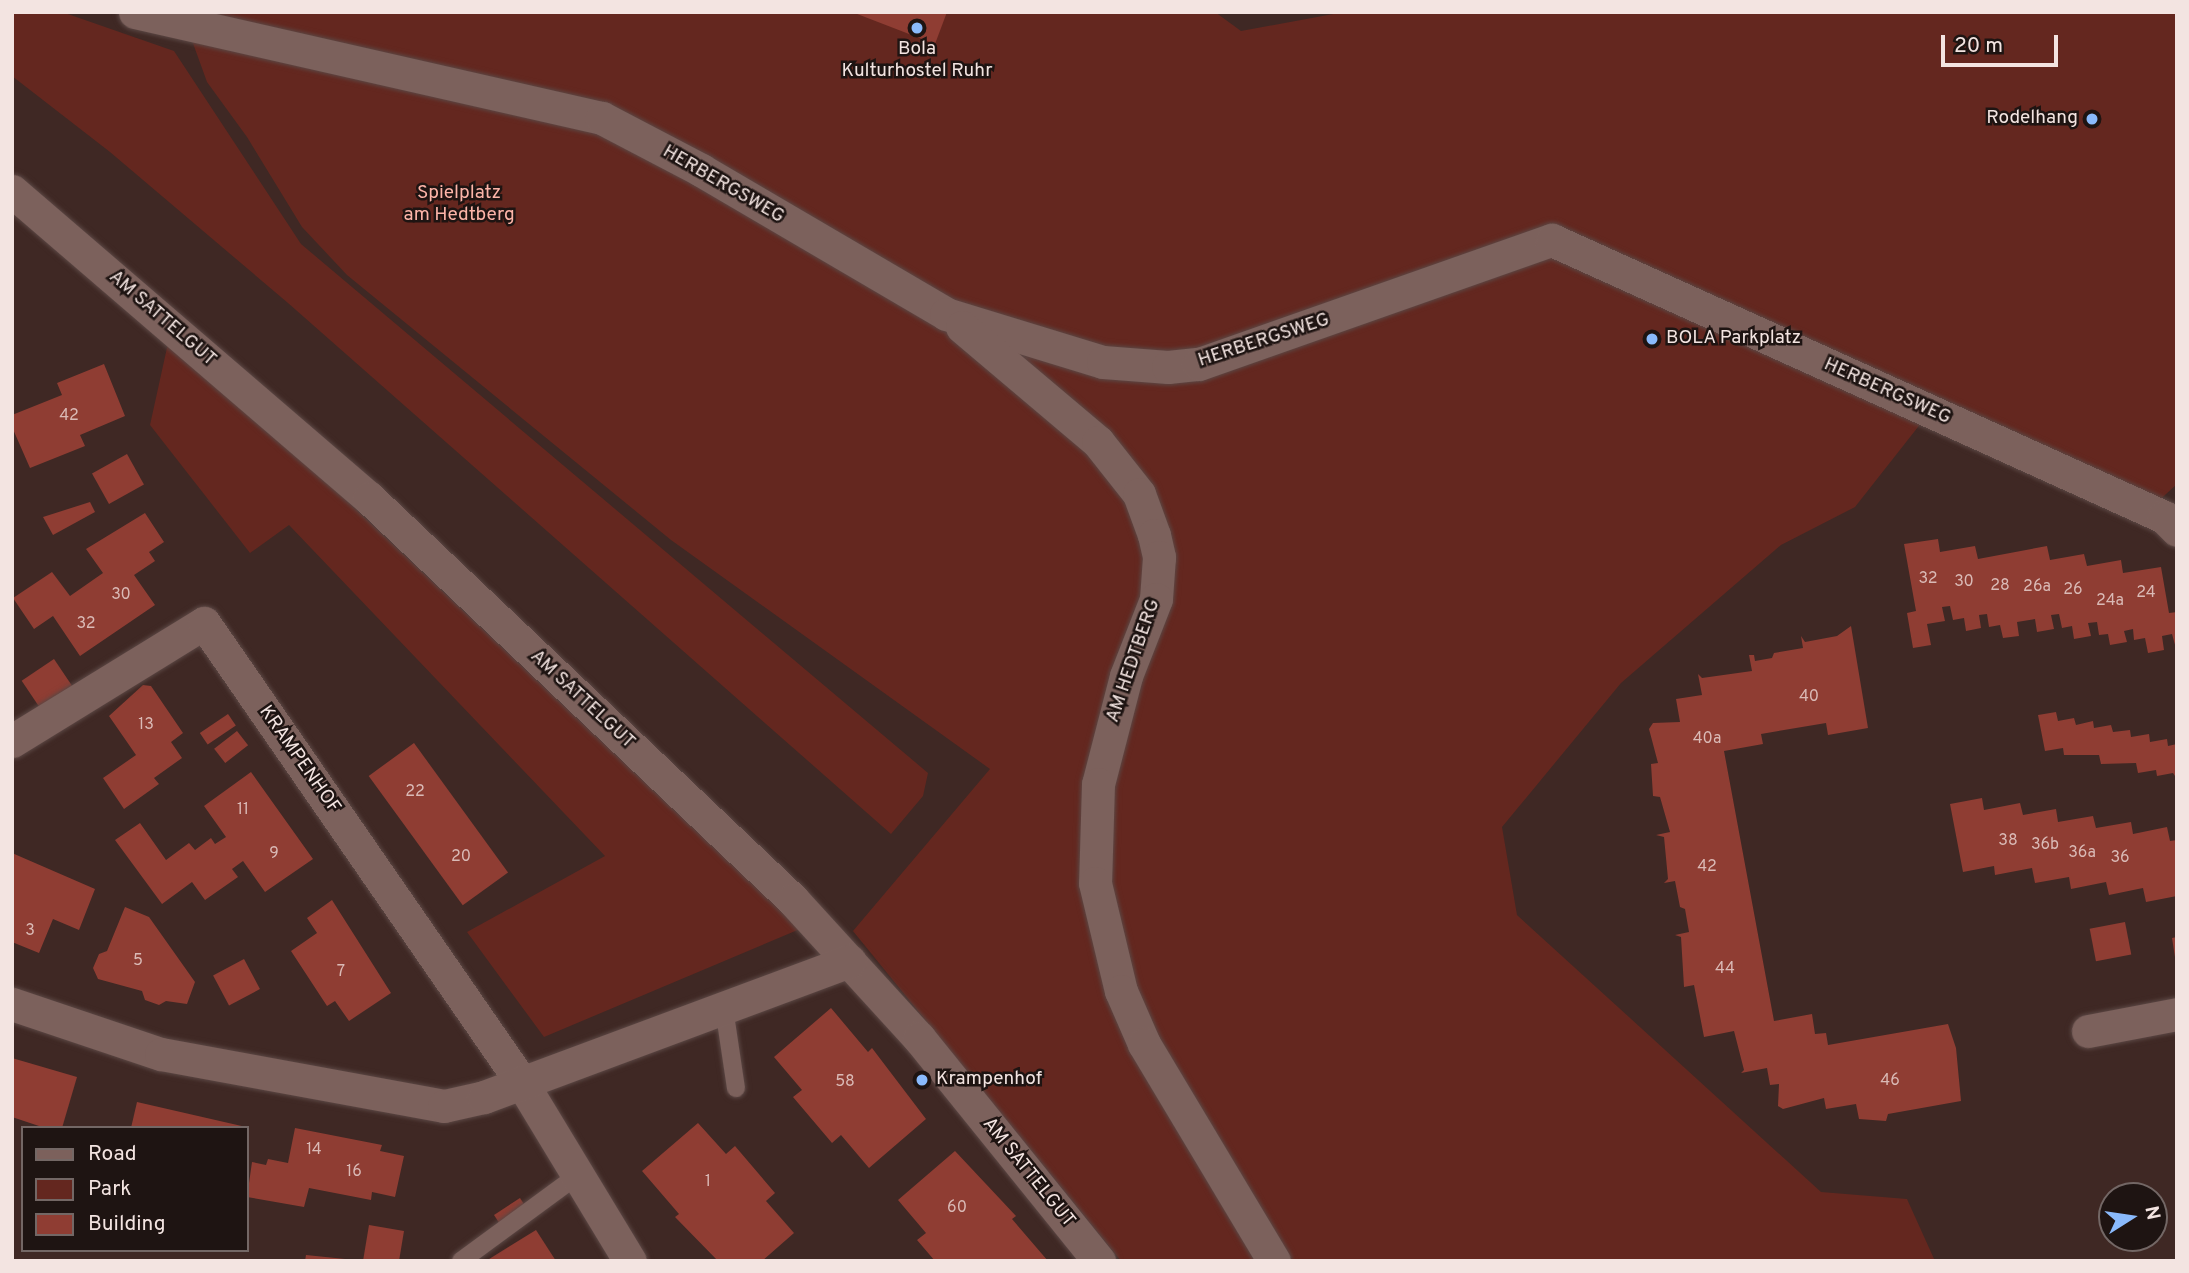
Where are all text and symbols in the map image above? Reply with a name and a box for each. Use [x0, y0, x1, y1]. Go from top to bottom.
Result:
marker: Bola Kulturhostel Ruhr [909, 20, 925, 36]
scale bar [1944, 21, 2061, 65]
text: 20 m [1954, 33, 2003, 60]
place label: Bola Kulturhostel Ruhr [841, 39, 993, 83]
place label: Rodelhang [1986, 108, 2078, 130]
marker: Rodelhang [2084, 111, 2100, 127]
street label: HERBERGSWEG [658, 141, 788, 229]
park label: Spielplatz am Hedtberg [403, 183, 515, 227]
street label: AM SATTELGUT [104, 266, 220, 372]
street label: HERBERGSWEG [1195, 309, 1333, 373]
place label: BOLA Parkplatz [1666, 328, 1802, 350]
marker: BOLA Parkplatz [1644, 331, 1660, 347]
street label: HERBERGSWEG [1820, 354, 1954, 430]
house number: 42 [59, 406, 79, 426]
house number: 32 [1918, 569, 1938, 589]
house number: 30 [1954, 572, 1974, 592]
house number: 28 [1990, 576, 2010, 596]
house number: 26a [2023, 577, 2051, 597]
house number: 26 [2063, 580, 2083, 600]
house number: 24 [2136, 583, 2156, 603]
house number: 30 [111, 585, 131, 605]
house number: 24a [2096, 591, 2124, 611]
street label: AM HEDTBERG [1102, 596, 1166, 726]
house number: 32 [76, 614, 96, 634]
street label: AM SATTELGUT [525, 646, 639, 754]
house number: 40 [1799, 687, 1819, 707]
street label: KRAMPENHOF [253, 702, 345, 818]
house number: 13 [138, 715, 154, 735]
house number: 40a [1693, 729, 1721, 749]
house number: 22 [405, 782, 425, 802]
house number: 11 [237, 800, 249, 820]
house number: 38 [1998, 831, 2018, 851]
house number: 36b [2031, 835, 2059, 855]
house number: 36a [2068, 843, 2096, 863]
house number: 9 [269, 844, 279, 864]
house number: 20 [451, 847, 471, 867]
house number: 36 [2110, 848, 2130, 868]
house number: 42 [1697, 857, 1717, 877]
house number: 3 [25, 921, 35, 941]
house number: 5 [133, 951, 143, 971]
house number: 44 [1715, 959, 1735, 979]
house number: 7 [337, 962, 345, 982]
place label: Krampenhof [936, 1069, 1042, 1091]
house number: 46 [1880, 1071, 1900, 1091]
house number: 58 [835, 1072, 855, 1092]
marker: Krampenhof [914, 1072, 930, 1088]
street label: AM SATTELGUT [977, 1113, 1079, 1233]
legend [21, 1126, 248, 1252]
house number: 14 [306, 1140, 322, 1160]
text: Road [88, 1141, 137, 1168]
house number: 16 [346, 1162, 362, 1182]
house number: 1 [705, 1172, 711, 1192]
text: Park [88, 1176, 131, 1203]
north arrow [2098, 1182, 2168, 1252]
house number: 60 [947, 1198, 967, 1218]
text: N [2138, 1204, 2165, 1222]
text: Building [88, 1211, 166, 1238]

